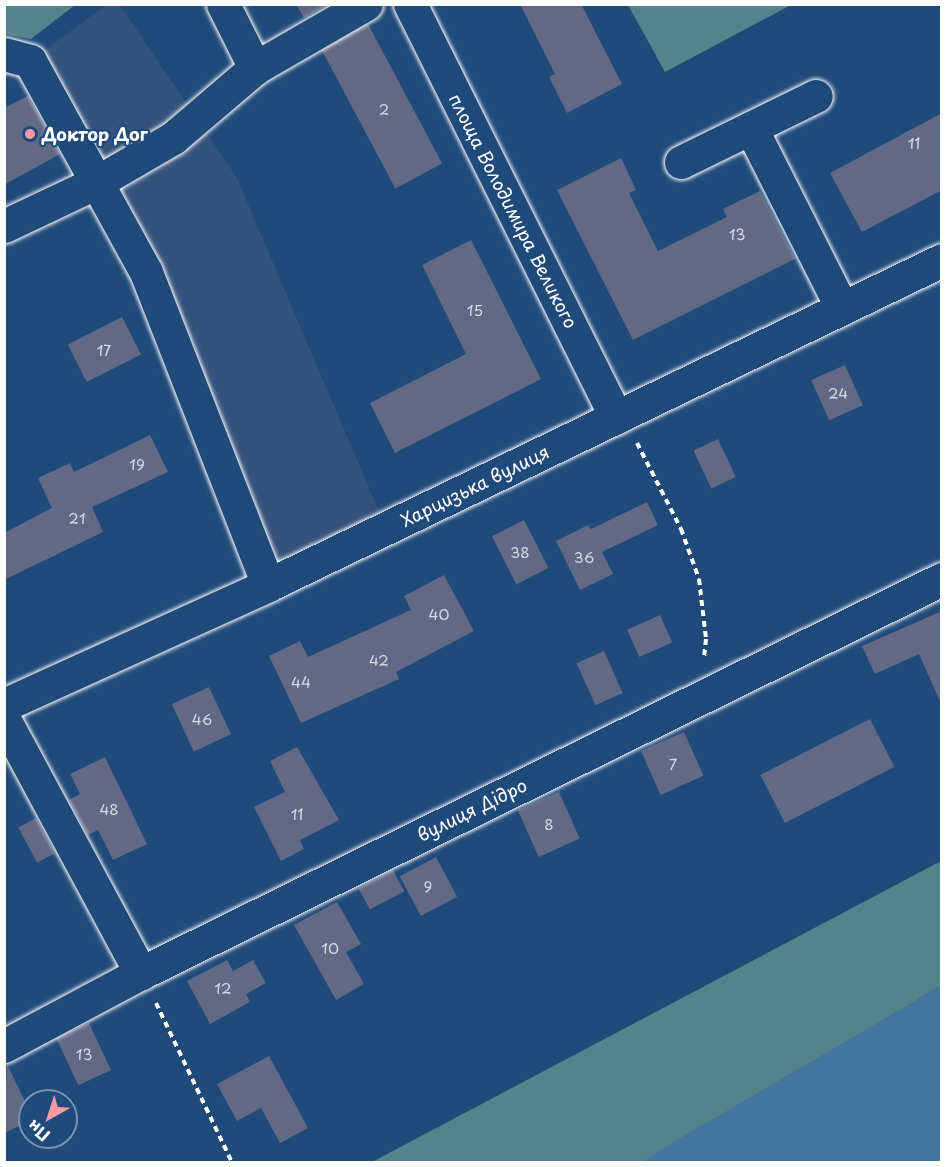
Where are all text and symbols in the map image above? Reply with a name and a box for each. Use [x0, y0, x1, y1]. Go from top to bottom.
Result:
street label: площа Володимира Великого [444, 90, 582, 332]
house number: 2 [379, 100, 389, 118]
place label: Доктор Дог [42, 123, 148, 145]
marker: Доктор Дог [23, 127, 37, 141]
house number: 11 [908, 134, 920, 152]
house number: 13 [729, 225, 745, 243]
house number: 15 [467, 301, 483, 319]
house number: 17 [97, 341, 111, 359]
house number: 24 [828, 384, 848, 402]
street label: Харцизька вулиця [397, 441, 553, 531]
house number: 19 [129, 455, 145, 473]
house number: 21 [68, 509, 86, 527]
house number: 38 [510, 543, 530, 561]
house number: 36 [574, 548, 594, 566]
house number: 40 [429, 605, 449, 623]
house number: 42 [369, 651, 389, 669]
house number: 44 [291, 673, 311, 691]
house number: 46 [192, 710, 212, 728]
house number: 7 [669, 755, 677, 773]
street label: вулиця Дідро [414, 774, 530, 846]
house number: 48 [99, 800, 119, 818]
house number: 11 [291, 805, 303, 823]
house number: 8 [544, 815, 554, 833]
house number: 9 [424, 877, 432, 895]
house number: 10 [321, 939, 339, 957]
house number: 12 [214, 979, 232, 997]
house number: 13 [76, 1045, 92, 1063]
north arrow [18, 1089, 78, 1149]
text: Пн [21, 1115, 54, 1148]

